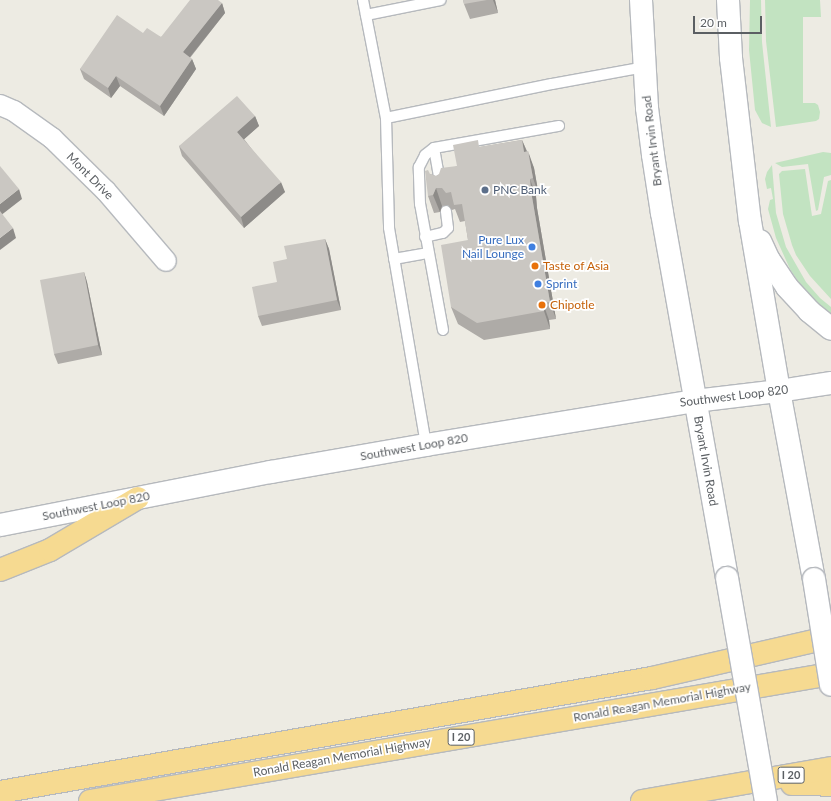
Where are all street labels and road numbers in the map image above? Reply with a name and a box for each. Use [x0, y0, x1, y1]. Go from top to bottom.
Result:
street label: Bryant Irvin Road [639, 95, 665, 187]
street label: Mont Drive [64, 150, 116, 202]
street label: Southwest Loop 820 [679, 382, 789, 410]
street label: Bryant Irvin Road [691, 415, 721, 507]
street label: Southwest Loop 820 [359, 430, 469, 464]
street label: Southwest Loop 820 [41, 489, 151, 523]
street label: Ronald Reagan Memorial Highway [572, 679, 752, 725]
road number: I 20 [447, 728, 475, 746]
street label: Ronald Reagan Memorial Highway [252, 734, 432, 780]
road number: I 20 [777, 766, 805, 784]

